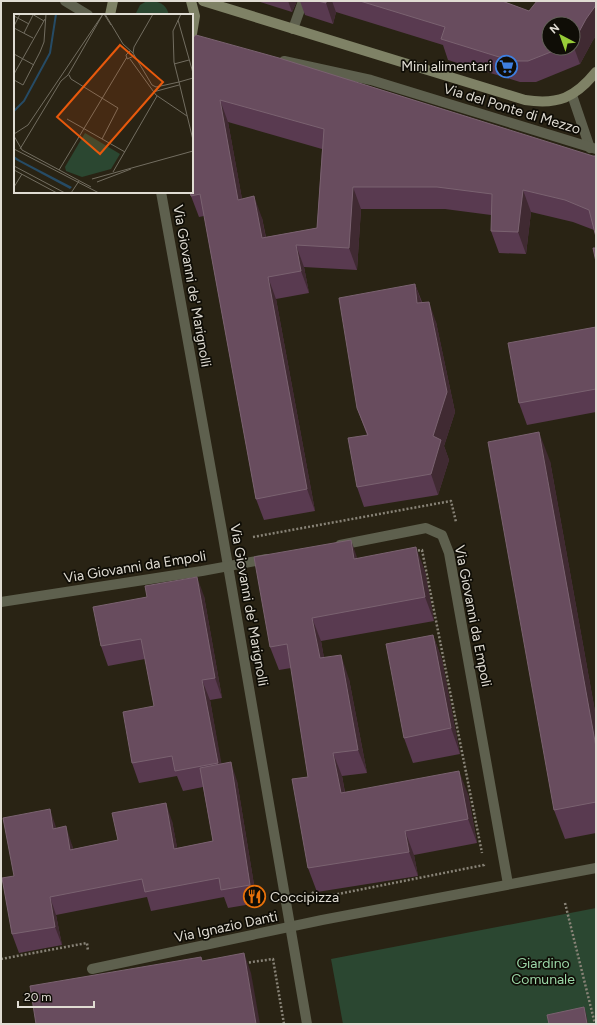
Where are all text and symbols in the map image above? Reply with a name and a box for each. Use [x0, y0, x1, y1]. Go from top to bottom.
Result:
inset map [14, 14, 193, 193]
north arrow [541, 16, 581, 56]
text: N [547, 21, 562, 37]
supermarket icon: Mini alimentari [494, 53, 520, 79]
place label: Mini alimentari [401, 58, 492, 75]
street label: Via del Ponte di Mezzo [441, 80, 583, 138]
street label: Via Giovanni de' Marignolli [169, 203, 215, 369]
street label: Via Giovanni de' Marignolli [226, 522, 272, 688]
street label: Via Giovanni da Empoli [451, 544, 495, 688]
street label: Via Giovanni da Empoli [63, 547, 207, 587]
restaurant icon: Coccipizza [241, 884, 267, 910]
place label: Coccipizza [270, 889, 339, 906]
street label: Via Ignazio Danti [173, 908, 279, 946]
park label: Giardino Comunale [511, 955, 575, 988]
scale bar [18, 983, 94, 1009]
text: 20 m [24, 990, 52, 1004]

